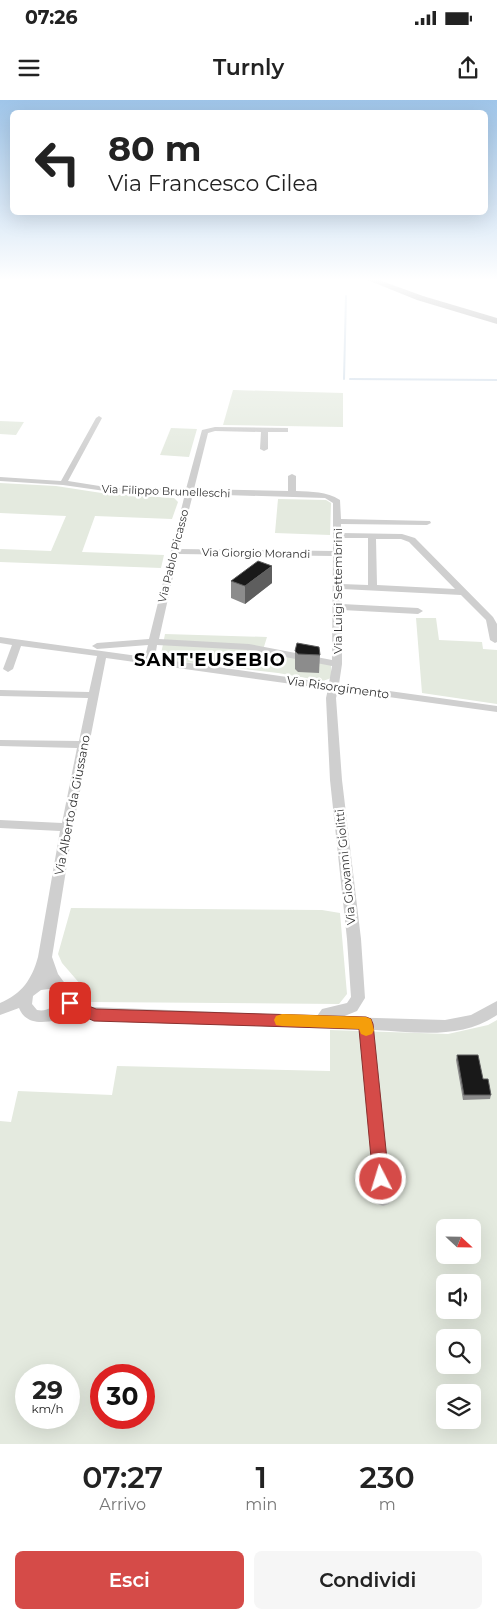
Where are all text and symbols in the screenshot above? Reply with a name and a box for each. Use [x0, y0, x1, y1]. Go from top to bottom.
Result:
text: 07:26 [25, 6, 78, 29]
icon: menu [15, 54, 43, 82]
text: Turnly [213, 54, 284, 81]
icon: share [454, 54, 482, 82]
text: 80 m [108, 127, 202, 170]
icon: left [25, 130, 90, 195]
text: Via Francesco Cilea [108, 170, 318, 197]
street label: Via Filippo Brunelleschi [101, 482, 231, 500]
street label: Via Pablo Picasso [155, 508, 191, 604]
street label: Via Luigi Settembrini [330, 528, 345, 654]
street label: Via Giorgio Morandi [202, 545, 310, 561]
district label: SANT'EUSEBIO [134, 649, 286, 671]
street label: Via Risorgimento [286, 672, 390, 702]
street label: Via Alberto da Giussano [51, 734, 93, 876]
street label: Via Giovanni Giolitti [331, 808, 359, 926]
pin [49, 982, 91, 1024]
icon: arrive [56, 989, 84, 1017]
position arrow [354, 1152, 406, 1204]
north arrow [436, 1219, 481, 1264]
map controls [436, 1219, 481, 1429]
button: sound [436, 1274, 481, 1319]
button: search [436, 1329, 481, 1374]
speed limit sign: 30 [90, 1364, 155, 1429]
text: 29 [32, 1375, 63, 1405]
button: layers [436, 1384, 481, 1429]
text: km/h [31, 1401, 64, 1416]
text: 07:27 [82, 1459, 163, 1496]
text: 1 [256, 1459, 267, 1496]
text: 230 [360, 1459, 415, 1496]
text: Arrivo [99, 1495, 146, 1514]
text: min [245, 1495, 277, 1514]
text: m [379, 1495, 396, 1514]
button: Esci [15, 1551, 244, 1609]
button: Condividi [254, 1551, 482, 1609]

